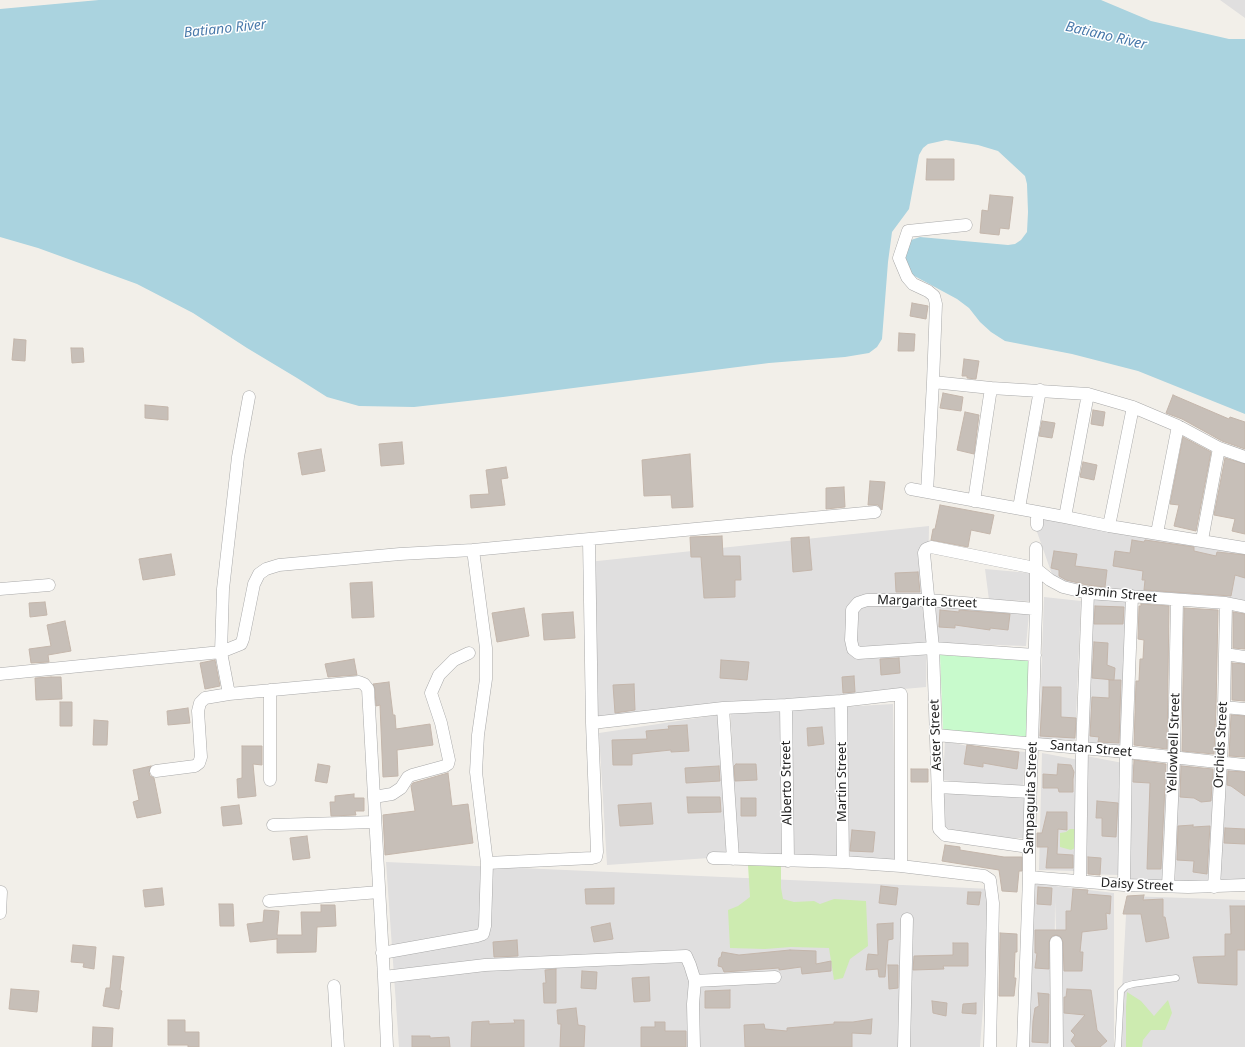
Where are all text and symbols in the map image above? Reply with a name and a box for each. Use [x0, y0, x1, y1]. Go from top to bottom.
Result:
water label: Batiano River [183, 16, 267, 42]
water label: Batiano River [1064, 18, 1148, 54]
street label: Jasmin Street [1076, 582, 1158, 606]
street label: Margarita Street [877, 592, 977, 612]
street label: Yellowbell Street [1164, 693, 1184, 793]
street label: Aster Street [927, 699, 945, 771]
street label: Orchids Street [1211, 701, 1231, 789]
street label: Santan Street [1049, 738, 1133, 760]
street label: Alberto Street [778, 741, 796, 825]
street label: Sampaguita Street [1021, 741, 1041, 855]
street label: Martin Street [834, 742, 850, 822]
street label: Daisy Street [1100, 875, 1174, 895]

